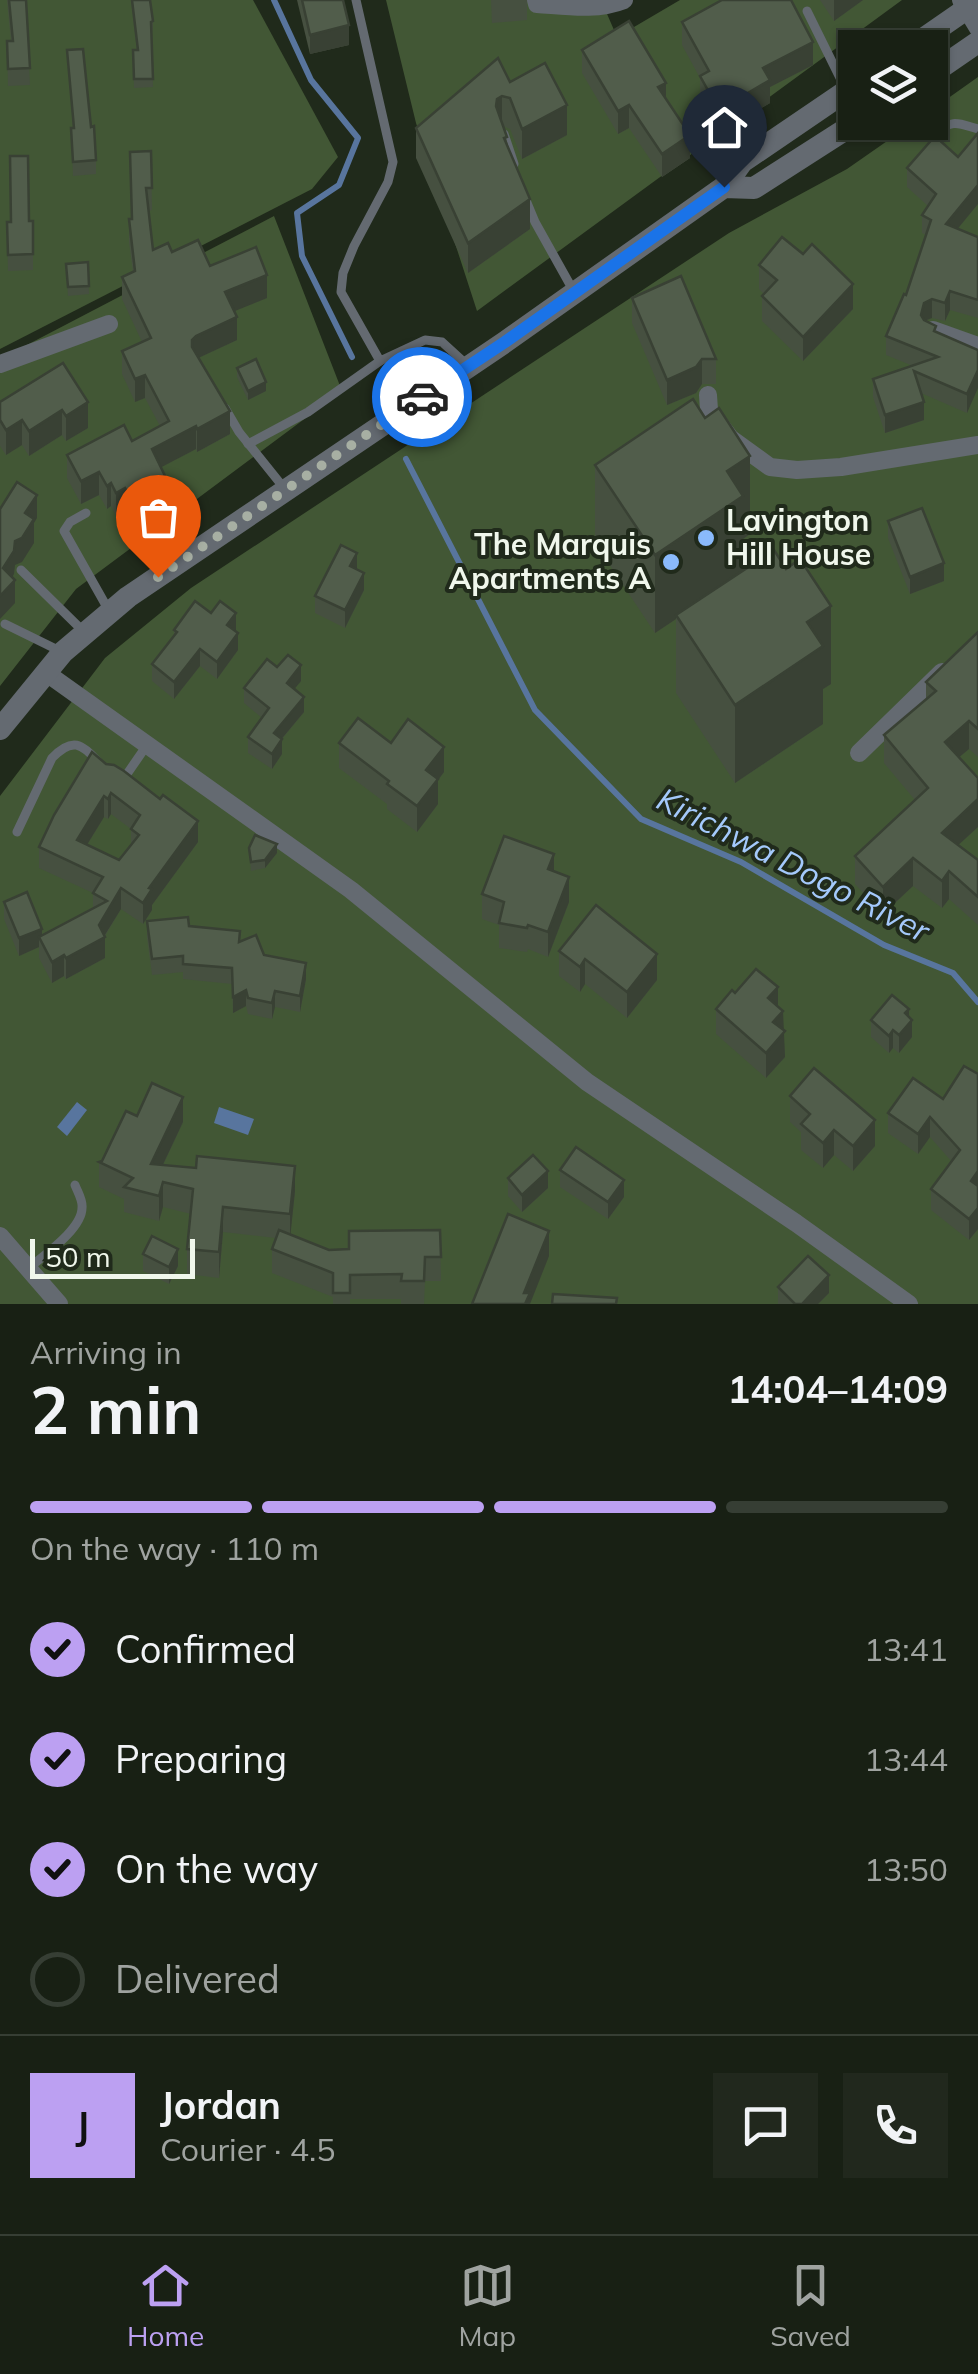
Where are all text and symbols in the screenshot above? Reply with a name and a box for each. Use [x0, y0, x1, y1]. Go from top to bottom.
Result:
map controls [838, 30, 948, 140]
button: layers [838, 30, 948, 140]
pin [682, 85, 767, 188]
icon: home [697, 100, 752, 155]
courier [372, 347, 472, 447]
icon: car [395, 370, 450, 425]
pin [116, 475, 201, 578]
icon: bag [131, 490, 186, 545]
place label: Lavington Hill House [726, 501, 871, 573]
place label: The Marquis Apartments A [449, 525, 651, 597]
marker: Lavington Hill House [695, 527, 717, 549]
marker: The Marquis Apartments A [660, 551, 682, 573]
water label: Kirichwa Dogo River [651, 778, 938, 951]
scale bar [30, 1234, 195, 1278]
text: 50 m [45, 1239, 111, 1274]
text: Arriving in [30, 1332, 182, 1372]
text: 14:04–14:09 [728, 1365, 948, 1413]
text: 2 min [30, 1369, 201, 1450]
text: On the way · 110 m [30, 1528, 319, 1568]
icon: check [30, 1622, 85, 1677]
text: Confirmed [115, 1625, 296, 1673]
text: 13:41 [864, 1629, 948, 1669]
icon: check [30, 1732, 85, 1787]
text: Preparing [115, 1735, 287, 1783]
text: 13:44 [864, 1739, 948, 1779]
icon: check [30, 1842, 85, 1897]
text: On the way [115, 1845, 318, 1893]
text: 13:50 [864, 1849, 948, 1889]
text: Delivered [115, 1955, 280, 2003]
button: chat [713, 2073, 818, 2178]
button: phone [843, 2073, 948, 2178]
text: Jordan [160, 2081, 281, 2129]
text: J [76, 2101, 89, 2149]
text: Courier · 4.5 [160, 2129, 336, 2169]
tab: Home [127, 2258, 204, 2353]
tab: Map [458, 2258, 516, 2353]
tab: Saved [770, 2258, 851, 2353]

